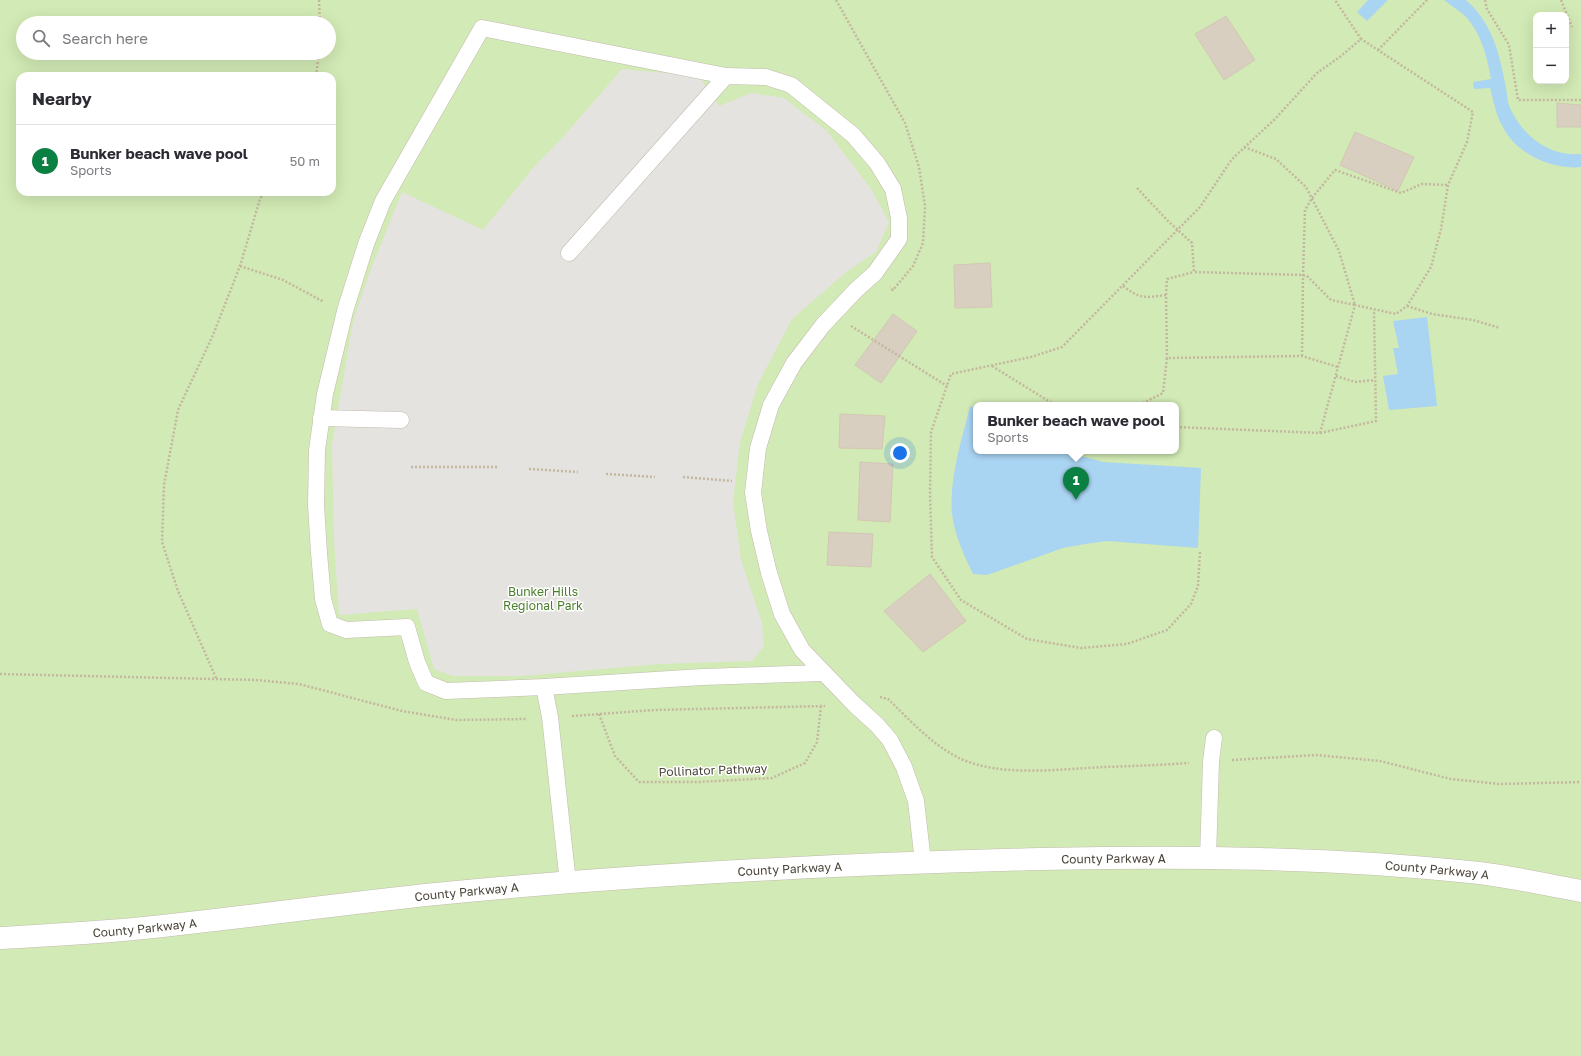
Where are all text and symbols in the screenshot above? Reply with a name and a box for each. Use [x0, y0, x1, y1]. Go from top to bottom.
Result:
map controls [1533, 12, 1569, 84]
button: + [1533, 12, 1569, 48]
search box [16, 16, 336, 60]
icon: search [30, 27, 52, 49]
text: Search here [62, 29, 148, 47]
button: − [1533, 48, 1569, 84]
text: Nearby [32, 88, 92, 109]
text: Bunker beach wave pool [70, 144, 248, 162]
text: 1 [42, 153, 48, 169]
text: 50 m [290, 153, 320, 169]
text: Sports [70, 162, 112, 178]
popup [973, 402, 1179, 454]
text: Bunker beach wave pool [987, 411, 1165, 429]
text: Sports [987, 429, 1029, 445]
your location [890, 443, 910, 463]
pin: 1 [1063, 467, 1089, 500]
park label: Bunker Hills Regional Park [503, 584, 583, 613]
street label: Pollinator Pathway [658, 761, 768, 779]
street label: County Parkway A [1061, 850, 1166, 866]
street label: County Parkway A [1385, 857, 1490, 882]
street label: County Parkway A [737, 858, 842, 878]
street label: County Parkway A [414, 879, 519, 904]
street label: County Parkway A [92, 915, 198, 940]

